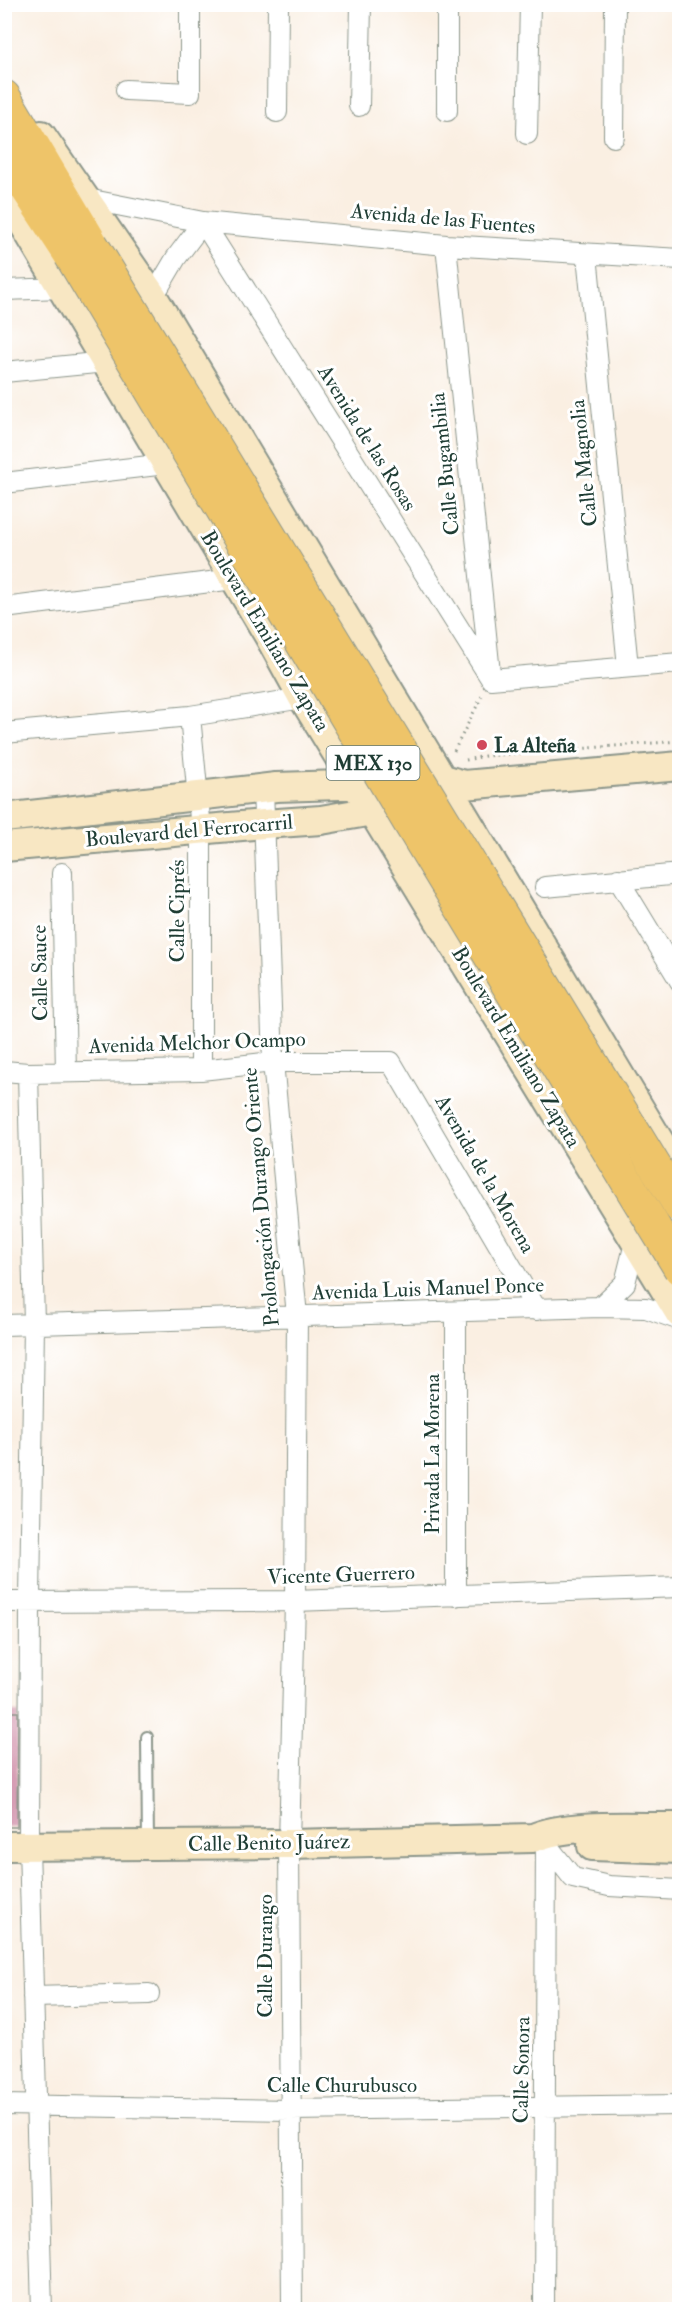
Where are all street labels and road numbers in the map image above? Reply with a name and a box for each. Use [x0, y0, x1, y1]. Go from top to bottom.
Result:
street label: Avenida de las Fuentes [349, 197, 536, 241]
street label: Avenida de las Rosas [311, 359, 423, 516]
street label: Calle Bugambilia [424, 391, 466, 537]
street label: Calle Magnolia [564, 398, 604, 528]
street label: Boulevard Emiliano Zapata [194, 526, 336, 737]
road number: MEX 130 [326, 746, 419, 780]
street label: Boulevard del Ferrocarril [84, 808, 295, 854]
street label: Calle Ciprés [164, 860, 191, 962]
street label: Calle Sauce [26, 924, 54, 1021]
street label: Boulevard Emiliano Zapata [445, 942, 587, 1153]
street label: Avenida Melchor Ocampo [87, 1026, 306, 1060]
street label: Prolongación Durango Oriente [236, 1066, 286, 1328]
street label: Avenida de la Morena [428, 1089, 541, 1258]
street label: Avenida Luis Manuel Ponce [310, 1271, 545, 1307]
street label: Privada La Morena [419, 1373, 446, 1534]
street label: Vicente Guerrero [267, 1559, 415, 1591]
street label: Calle Benito Juárez [188, 1828, 350, 1858]
street label: Calle Durango [252, 1894, 279, 2018]
street label: Calle Sonora [508, 2016, 536, 2124]
street label: Calle Churubusco [267, 2072, 417, 2099]

